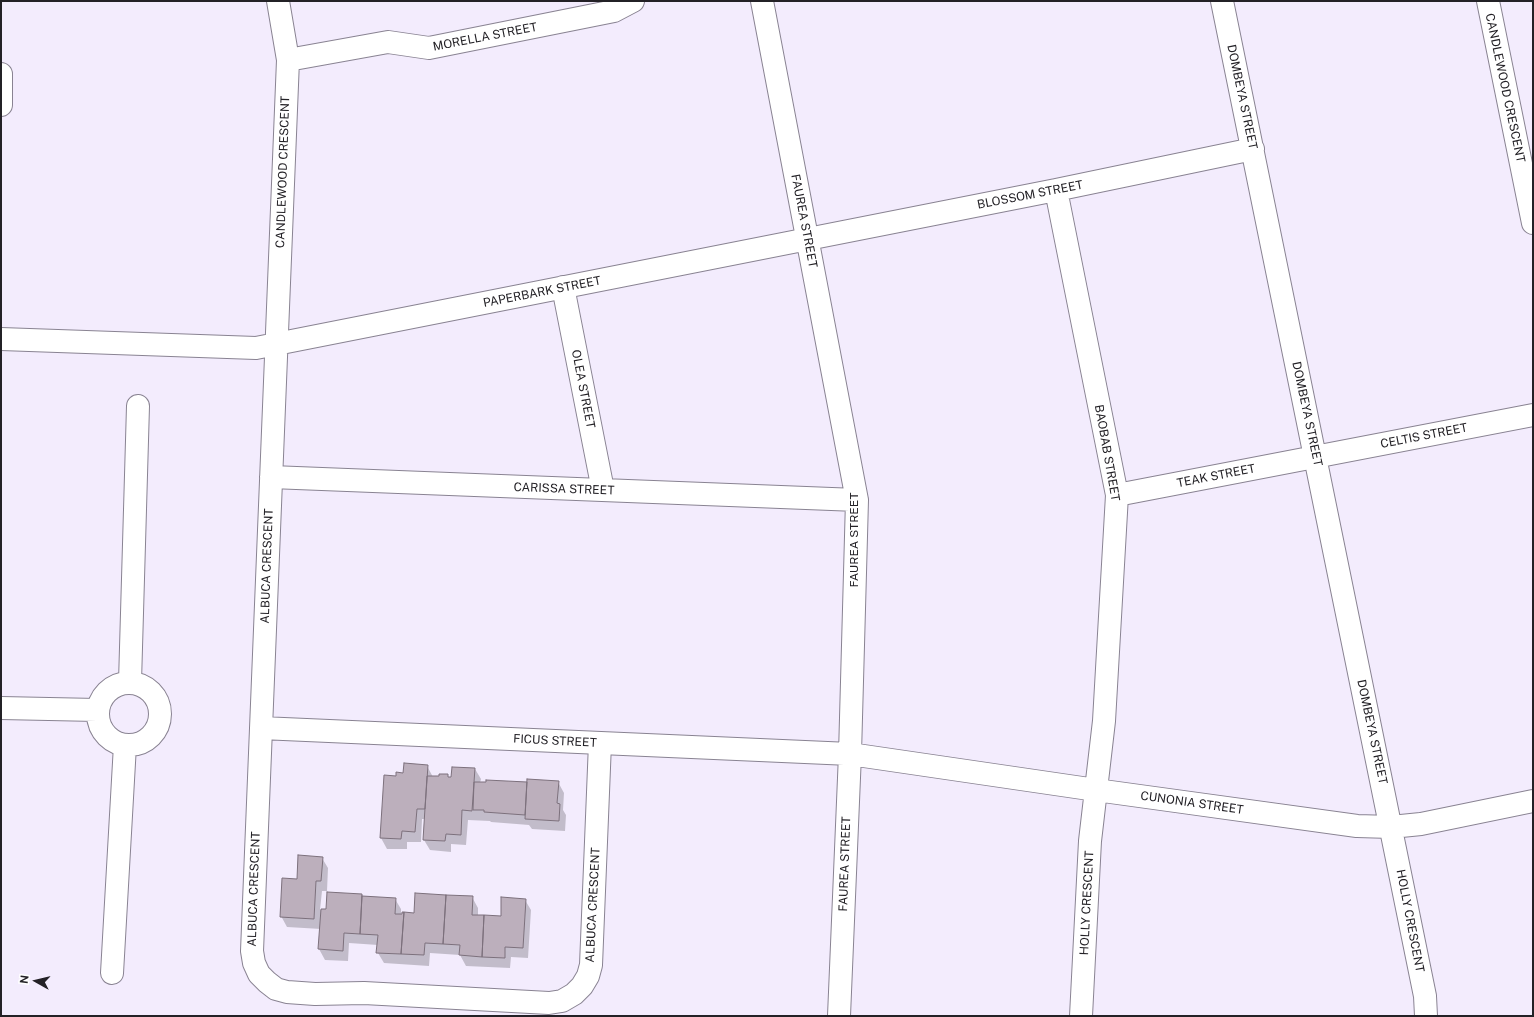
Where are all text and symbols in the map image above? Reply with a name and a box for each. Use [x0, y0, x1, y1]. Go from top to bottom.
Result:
street label: CANDLEWOOD CRESCENT [1482, 12, 1528, 164]
street label: MORELLA STREET [432, 20, 538, 54]
street label: DOMBEYA STREET [1224, 43, 1260, 151]
street label: CANDLEWOOD CRESCENT [273, 96, 293, 248]
street label: FAUREA STREET [788, 173, 820, 269]
street label: BLOSSOM STREET [976, 178, 1084, 212]
street label: PAPERBARK STREET [482, 274, 602, 310]
street label: OLEA STREET [568, 348, 598, 430]
street label: DOMBEYA STREET [1289, 360, 1325, 468]
street label: BAOBAB STREET [1091, 404, 1123, 502]
street label: CELTIS STREET [1379, 420, 1469, 452]
street label: TEAK STREET [1176, 461, 1256, 491]
street label: CARISSA STREET [513, 480, 615, 498]
street label: FAUREA STREET [847, 492, 861, 588]
street label: ALBUCA CRESCENT [258, 508, 276, 624]
street label: DOMBEYA STREET [1354, 678, 1390, 786]
street label: FICUS STREET [513, 732, 597, 750]
street label: CUNONIA STREET [1140, 789, 1244, 817]
street label: FAUREA STREET [836, 816, 854, 912]
street label: ALBUCA CRESCENT [245, 831, 263, 947]
street label: ALBUCA CRESCENT [583, 847, 603, 963]
street label: HOLLY CRESCENT [1077, 850, 1097, 956]
street label: HOLLY CRESCENT [1393, 868, 1427, 974]
north arrow [16, 961, 56, 1001]
text: N [18, 974, 31, 984]

